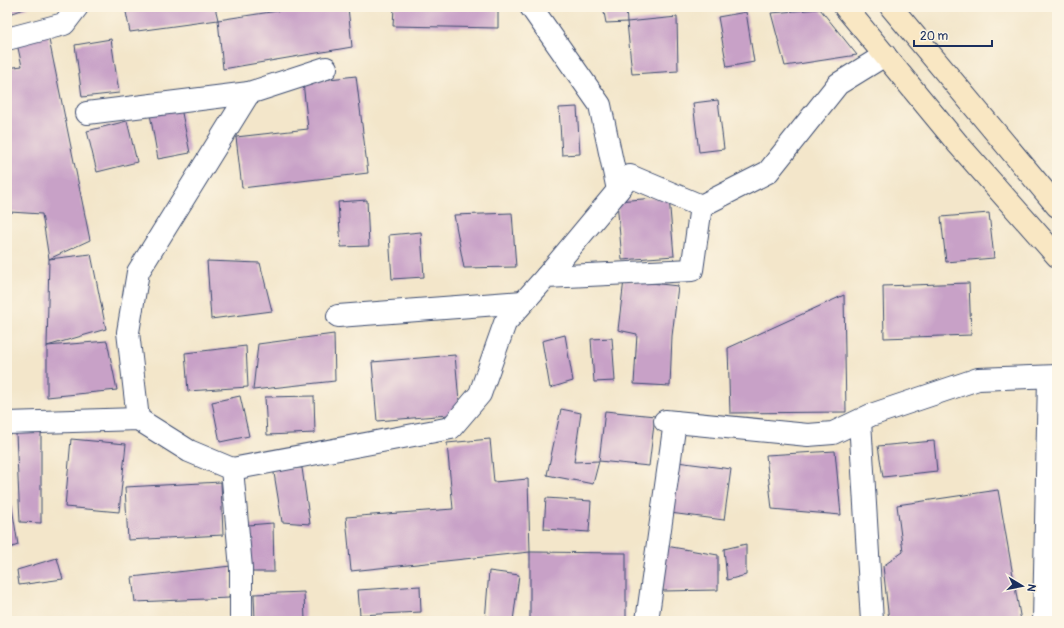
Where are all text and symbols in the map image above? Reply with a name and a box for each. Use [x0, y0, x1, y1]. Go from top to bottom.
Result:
scale bar [914, 22, 992, 48]
text: 20 m [920, 29, 949, 44]
north arrow [1002, 566, 1042, 606]
text: N [1024, 583, 1038, 593]

